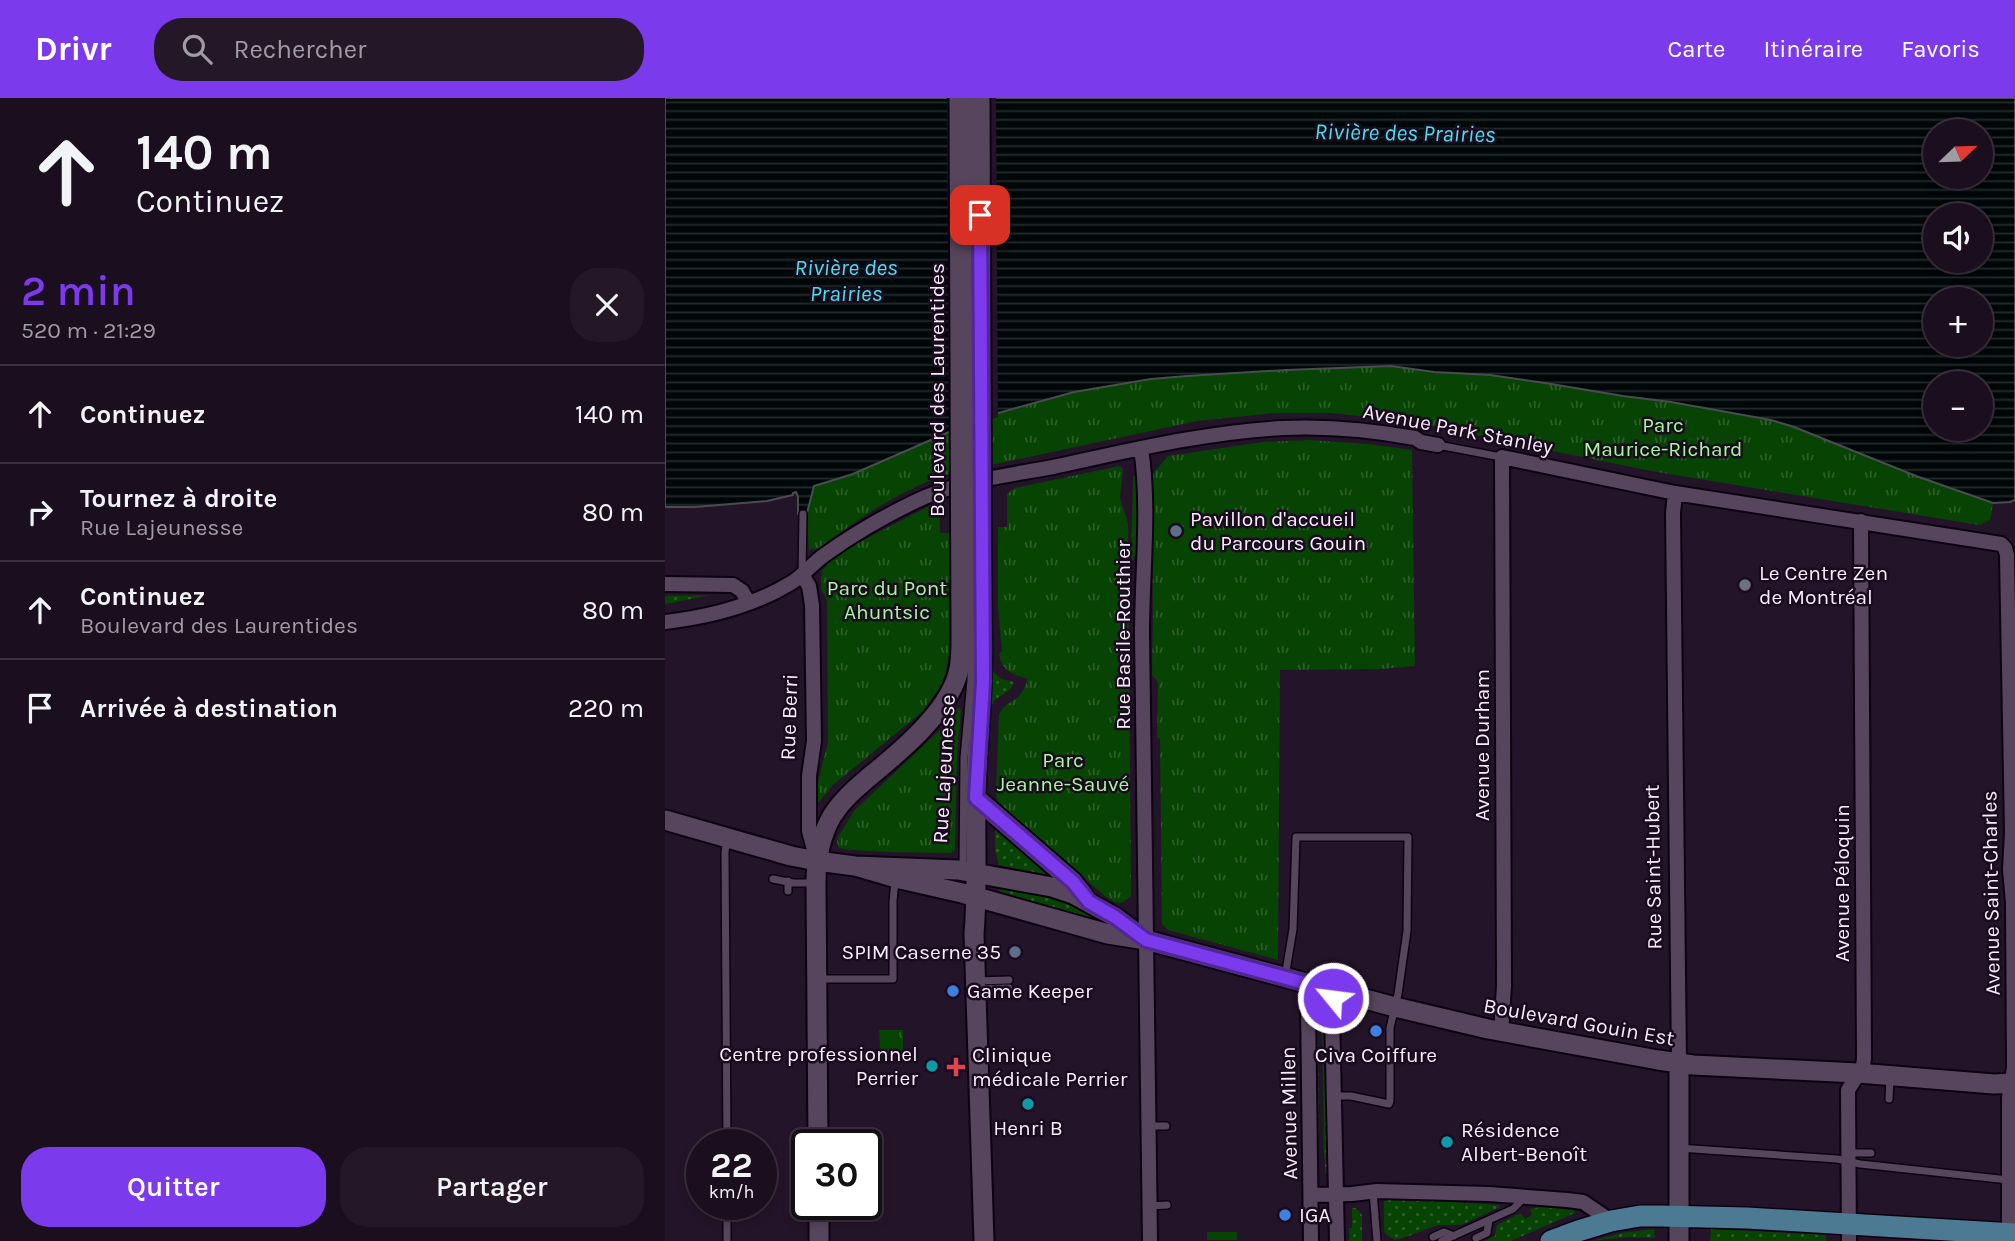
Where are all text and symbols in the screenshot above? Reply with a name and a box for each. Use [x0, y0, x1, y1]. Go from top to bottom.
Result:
search box [154, 18, 644, 81]
text: Drivr [35, 30, 112, 68]
icon: search [178, 30, 216, 68]
text: Rechercher [234, 34, 367, 65]
text: Carte [1667, 35, 1725, 63]
text: Itinéraire [1763, 35, 1863, 63]
text: Favoris [1901, 35, 1980, 63]
water label: Rivière des Prairies [1314, 118, 1496, 148]
north arrow [1923, 119, 1993, 189]
map controls [1923, 119, 1993, 441]
text: 140 m [136, 124, 273, 181]
icon: ahead [21, 126, 112, 217]
text: Continuez [136, 183, 284, 220]
pin [950, 185, 1010, 245]
icon: arrive [961, 196, 999, 234]
button: sound [1923, 203, 1993, 273]
water label: Rivière des Prairies [794, 254, 898, 307]
street label: Boulevard des Laurentides [925, 263, 949, 517]
text: 2 min [21, 266, 136, 316]
button: close [570, 268, 644, 342]
button: + [1923, 287, 1993, 357]
text: 520 m · 21:29 [21, 317, 156, 344]
button: − [1923, 371, 1993, 441]
icon: ahead [21, 395, 59, 433]
text: Continuez [80, 399, 205, 430]
text: 140 m [575, 399, 644, 430]
street label: Avenue Park Stanley [1361, 399, 1555, 459]
park label: Parc Maurice-Richard [1583, 413, 1743, 461]
text: Tournez à droite [80, 483, 277, 514]
icon: right [21, 493, 59, 531]
text: 80 m [582, 497, 644, 528]
place label: Pavillon d'accueil du Parcours Gouin [1190, 507, 1366, 555]
text: Rue Lajeunesse [80, 514, 243, 541]
marker: Pavillon d'accueil du Parcours Gouin [1168, 523, 1184, 539]
street label: Rue Basile-Routhier [1111, 540, 1135, 730]
place label: Le Centre Zen de Montréal [1759, 561, 1888, 609]
park label: Parc du Pont Ahuntsic [827, 576, 947, 624]
marker: Le Centre Zen de Montréal [1737, 577, 1753, 593]
text: Continuez [80, 581, 205, 612]
icon: ahead [21, 591, 59, 629]
text: 80 m [582, 595, 644, 626]
text: Boulevard des Laurentides [80, 612, 358, 639]
street label: Avenue Durham [1470, 669, 1494, 821]
street label: Rue Berri [775, 673, 803, 761]
icon: arrive [21, 689, 59, 727]
text: Arrivée à destination [80, 693, 338, 724]
text: 220 m [568, 693, 644, 724]
street label: Rue Lajeunesse [928, 694, 960, 844]
park label: Parc Jeanne-Sauvé [997, 748, 1129, 796]
street label: Rue Saint-Hubert [1640, 784, 1666, 950]
street label: Avenue Saint-Charles [1977, 790, 2005, 996]
street label: Avenue Péloquin [1830, 804, 1854, 962]
place label: SPIM Caserne 35 [841, 940, 1001, 964]
marker: SPIM Caserne 35 [1007, 944, 1023, 960]
position arrow [1296, 961, 1370, 1035]
place label: Game Keeper [967, 979, 1093, 1003]
marker: Game Keeper [945, 983, 961, 999]
street label: Boulevard Gouin Est [1482, 993, 1676, 1051]
marker: Civa Coiffure [1368, 1023, 1384, 1039]
place label: Centre professionnel Perrier [719, 1042, 918, 1090]
place label: Clinique médicale Perrier [972, 1043, 1128, 1091]
place label: Civa Coiffure [1315, 1043, 1437, 1067]
street label: Avenue Millen [1276, 1046, 1302, 1180]
marker: Clinique médicale Perrier [946, 1057, 966, 1077]
marker: Centre professionnel Perrier [924, 1058, 940, 1074]
marker: Henri B [1020, 1096, 1036, 1112]
place label: Henri B [993, 1116, 1063, 1140]
place label: Résidence Albert-Benoît [1461, 1118, 1587, 1166]
speed limit sign: 30 [791, 1129, 882, 1220]
marker: Résidence Albert-Benoît [1439, 1134, 1455, 1150]
text: 22 [710, 1145, 753, 1186]
button: Quitter [21, 1147, 326, 1227]
button: Partager [340, 1147, 644, 1227]
text: km/h [709, 1181, 754, 1203]
place label: IGA [1299, 1203, 1330, 1227]
marker: IGA [1277, 1207, 1293, 1223]

